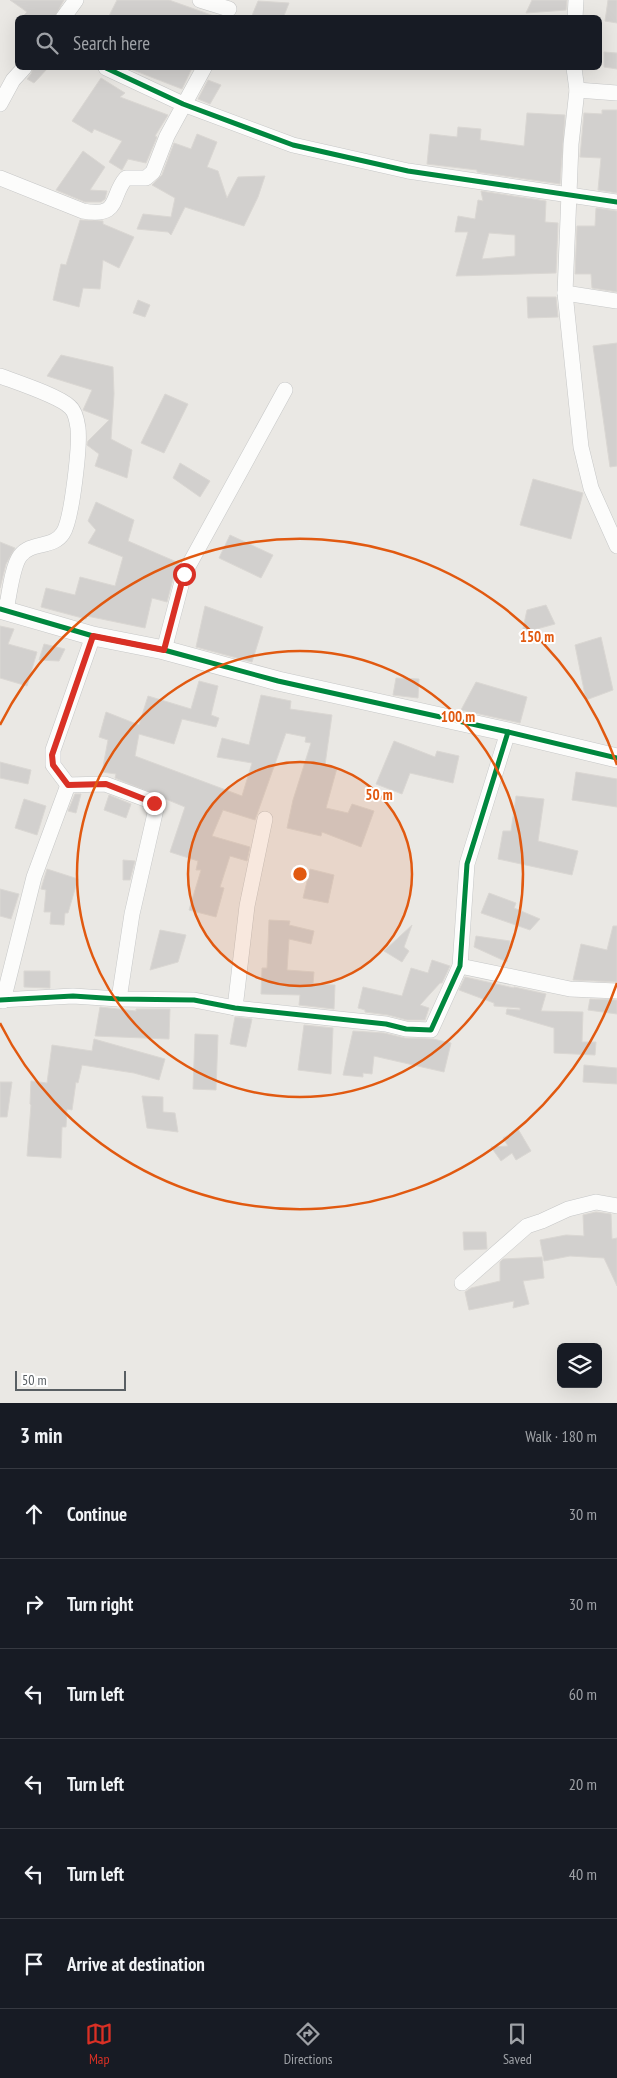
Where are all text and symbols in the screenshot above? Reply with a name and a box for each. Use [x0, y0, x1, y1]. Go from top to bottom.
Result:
search box [15, 15, 602, 70]
icon: search [33, 29, 61, 57]
text: Search here [73, 31, 150, 55]
route start [173, 563, 196, 586]
text: 150 m [520, 627, 554, 646]
text: 100 m [441, 707, 475, 726]
text: 50 m [365, 785, 393, 804]
route end [143, 792, 166, 815]
centre of rings [291, 865, 309, 883]
map controls [557, 1343, 602, 1388]
button: layers [557, 1343, 602, 1388]
scale bar [15, 1368, 126, 1391]
text: 50 m [22, 1371, 47, 1389]
text: 3 min [20, 1422, 62, 1449]
text: Walk · 180 m [525, 1426, 597, 1446]
icon: ahead [20, 1500, 48, 1528]
text: Continue [67, 1502, 127, 1526]
text: 30 m [569, 1504, 597, 1524]
icon: right [20, 1590, 48, 1618]
text: Turn right [67, 1592, 133, 1616]
text: 30 m [569, 1594, 597, 1614]
icon: left [20, 1680, 48, 1708]
text: Turn left [67, 1682, 124, 1706]
text: 60 m [569, 1684, 597, 1704]
icon: left [20, 1770, 48, 1798]
text: Turn left [67, 1772, 124, 1796]
text: 20 m [569, 1774, 597, 1794]
icon: left [20, 1860, 48, 1888]
text: Turn left [67, 1862, 124, 1886]
text: 40 m [569, 1864, 597, 1884]
icon: arrive [20, 1950, 48, 1978]
text: Arrive at destination [67, 1952, 205, 1976]
tab: Map [85, 2020, 113, 2068]
tab: Directions [284, 2020, 332, 2068]
tab: Saved [503, 2020, 532, 2068]

